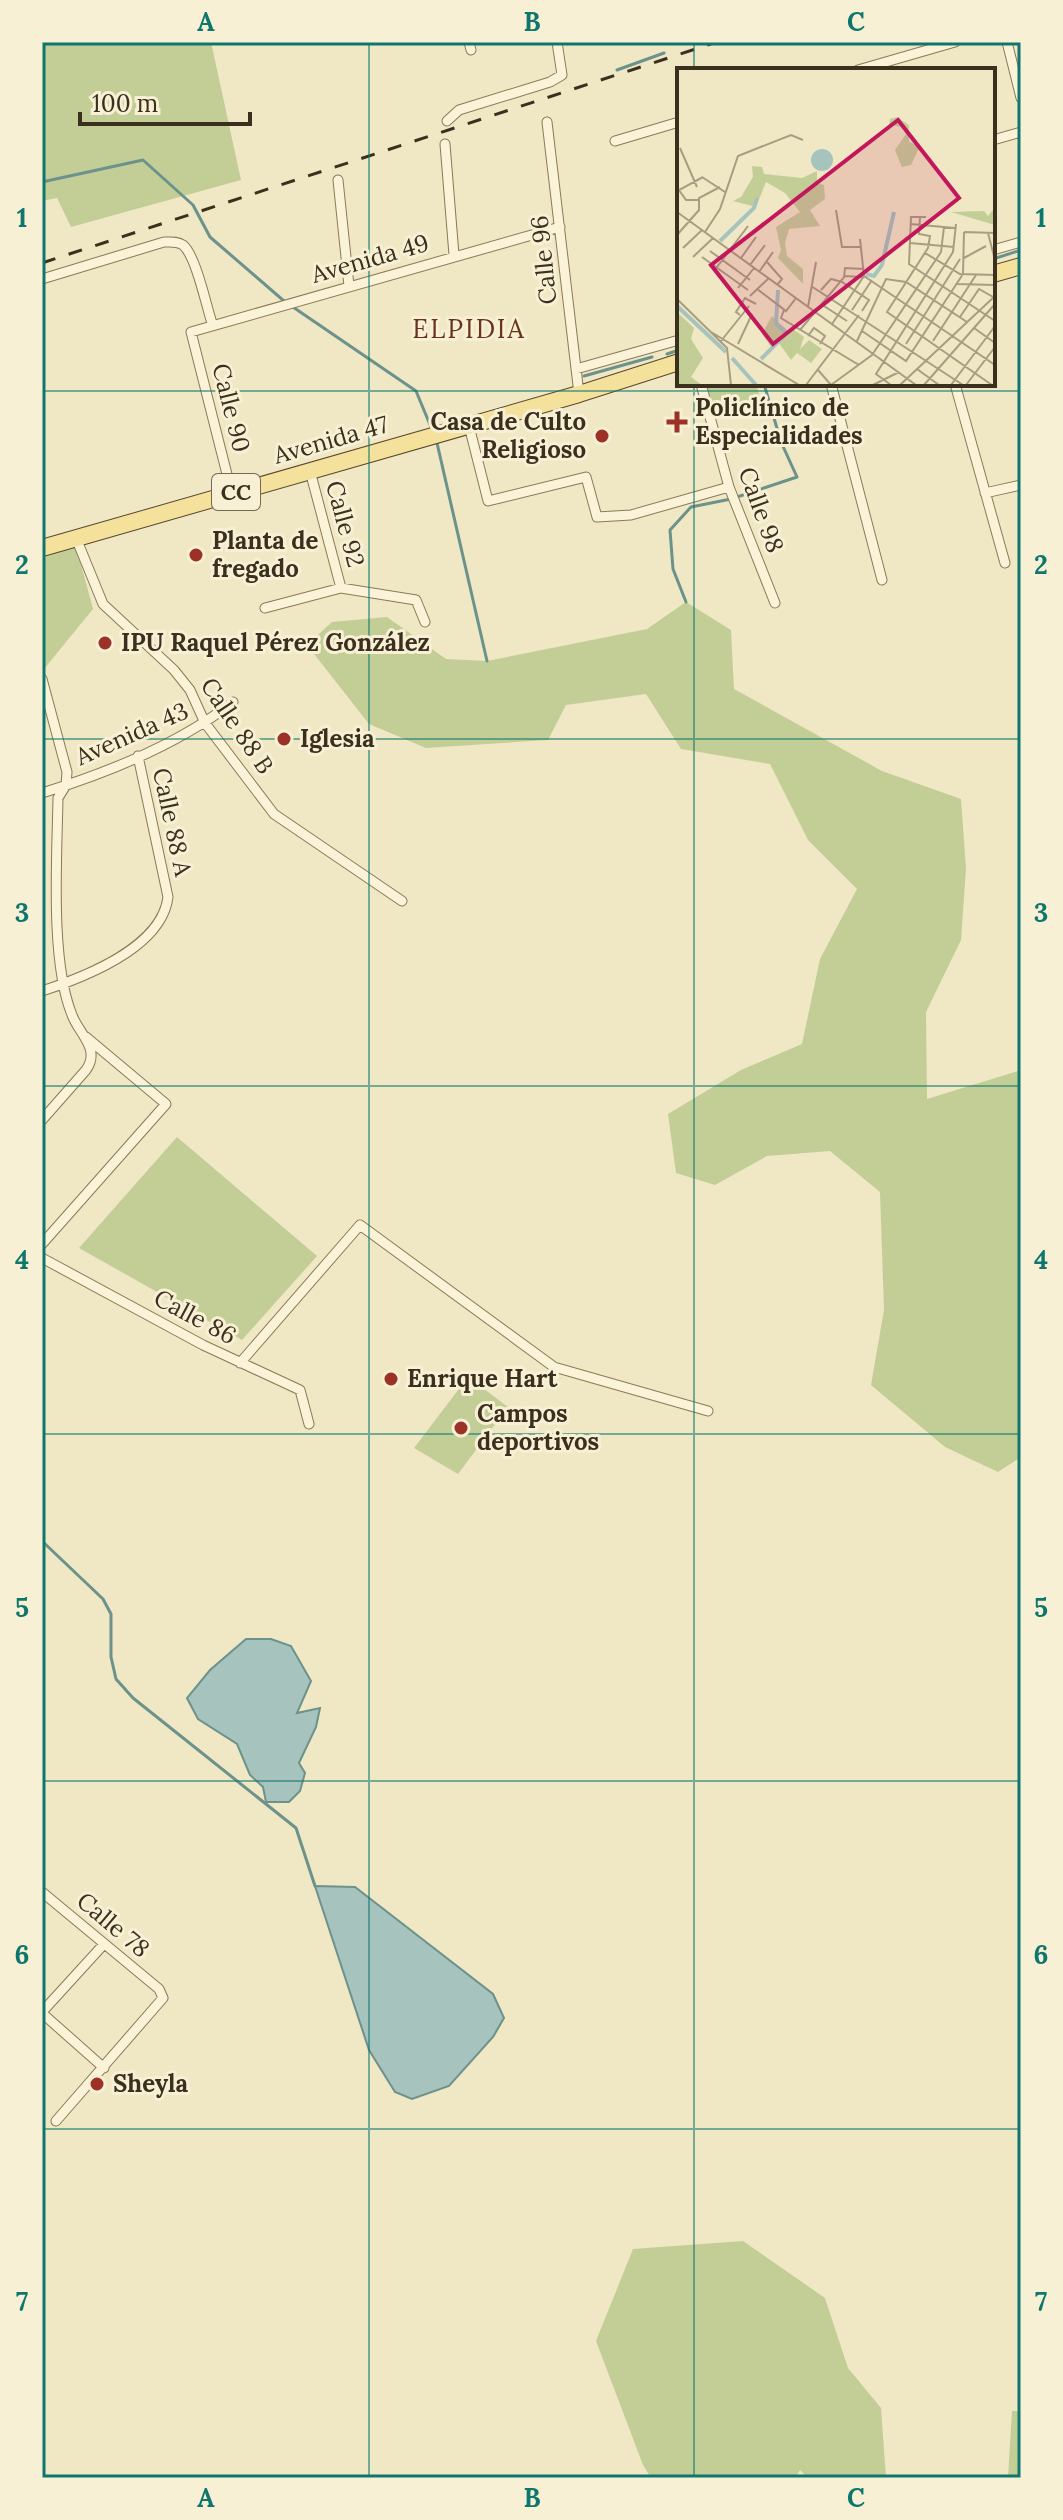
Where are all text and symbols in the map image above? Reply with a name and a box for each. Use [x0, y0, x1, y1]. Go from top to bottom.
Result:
text: A [197, 5, 215, 38]
text: B [523, 5, 541, 38]
text: C [847, 5, 865, 38]
inset map [677, 68, 995, 386]
scale bar [80, 76, 250, 126]
text: 100 m [92, 88, 158, 119]
text: 1 [17, 201, 27, 234]
text: 1 [1036, 201, 1046, 234]
street label: Calle 96 [523, 214, 564, 306]
street label: Avenida 49 [307, 227, 432, 290]
district label: ELPIDIA [412, 312, 526, 345]
street label: Calle 90 [206, 360, 257, 455]
place label: Policlínico de Especialidades [695, 392, 863, 451]
place label: Casa de Culto Religioso [431, 406, 586, 465]
street label: Avenida 47 [269, 408, 392, 471]
marker: Policlínico de Especialidades [666, 411, 688, 433]
marker: Casa de Culto Religioso [593, 427, 611, 445]
street label: Calle 98 [732, 463, 791, 557]
road number: CC [212, 474, 260, 510]
street label: Calle 92 [319, 477, 372, 571]
place label: Planta de fregado [212, 525, 319, 584]
marker: Planta de fregado [187, 546, 205, 564]
text: 2 [15, 548, 29, 581]
text: 2 [1034, 548, 1048, 581]
place label: IPU Raquel Pérez González [121, 627, 430, 658]
marker: IPU Raquel Pérez González [96, 634, 114, 652]
street label: Calle 88 B [194, 672, 281, 780]
street label: Avenida 43 [70, 695, 193, 773]
place label: Iglesia [300, 723, 375, 754]
marker: Iglesia [275, 730, 293, 748]
street label: Calle 88 A [146, 765, 199, 880]
text: 3 [15, 896, 29, 929]
text: 3 [1034, 896, 1048, 929]
text: 4 [15, 1243, 29, 1276]
text: 4 [1034, 1243, 1048, 1276]
street label: Calle 86 [149, 1282, 242, 1351]
place label: Enrique Hart [407, 1363, 559, 1394]
marker: Enrique Hart [382, 1370, 400, 1388]
place label: Campos deportivos [477, 1398, 599, 1457]
marker: Campos deportivos [452, 1419, 470, 1437]
text: 5 [15, 1591, 29, 1624]
text: 5 [1034, 1591, 1048, 1624]
street label: Calle 78 [70, 1885, 156, 1964]
text: 6 [15, 1938, 29, 1971]
text: 6 [1034, 1938, 1048, 1971]
place label: Sheyla [113, 2068, 188, 2099]
marker: Sheyla [88, 2075, 106, 2093]
text: 7 [16, 2285, 28, 2318]
text: 7 [1035, 2285, 1047, 2318]
text: A [197, 2481, 215, 2514]
text: B [523, 2481, 541, 2514]
text: C [847, 2481, 865, 2514]

